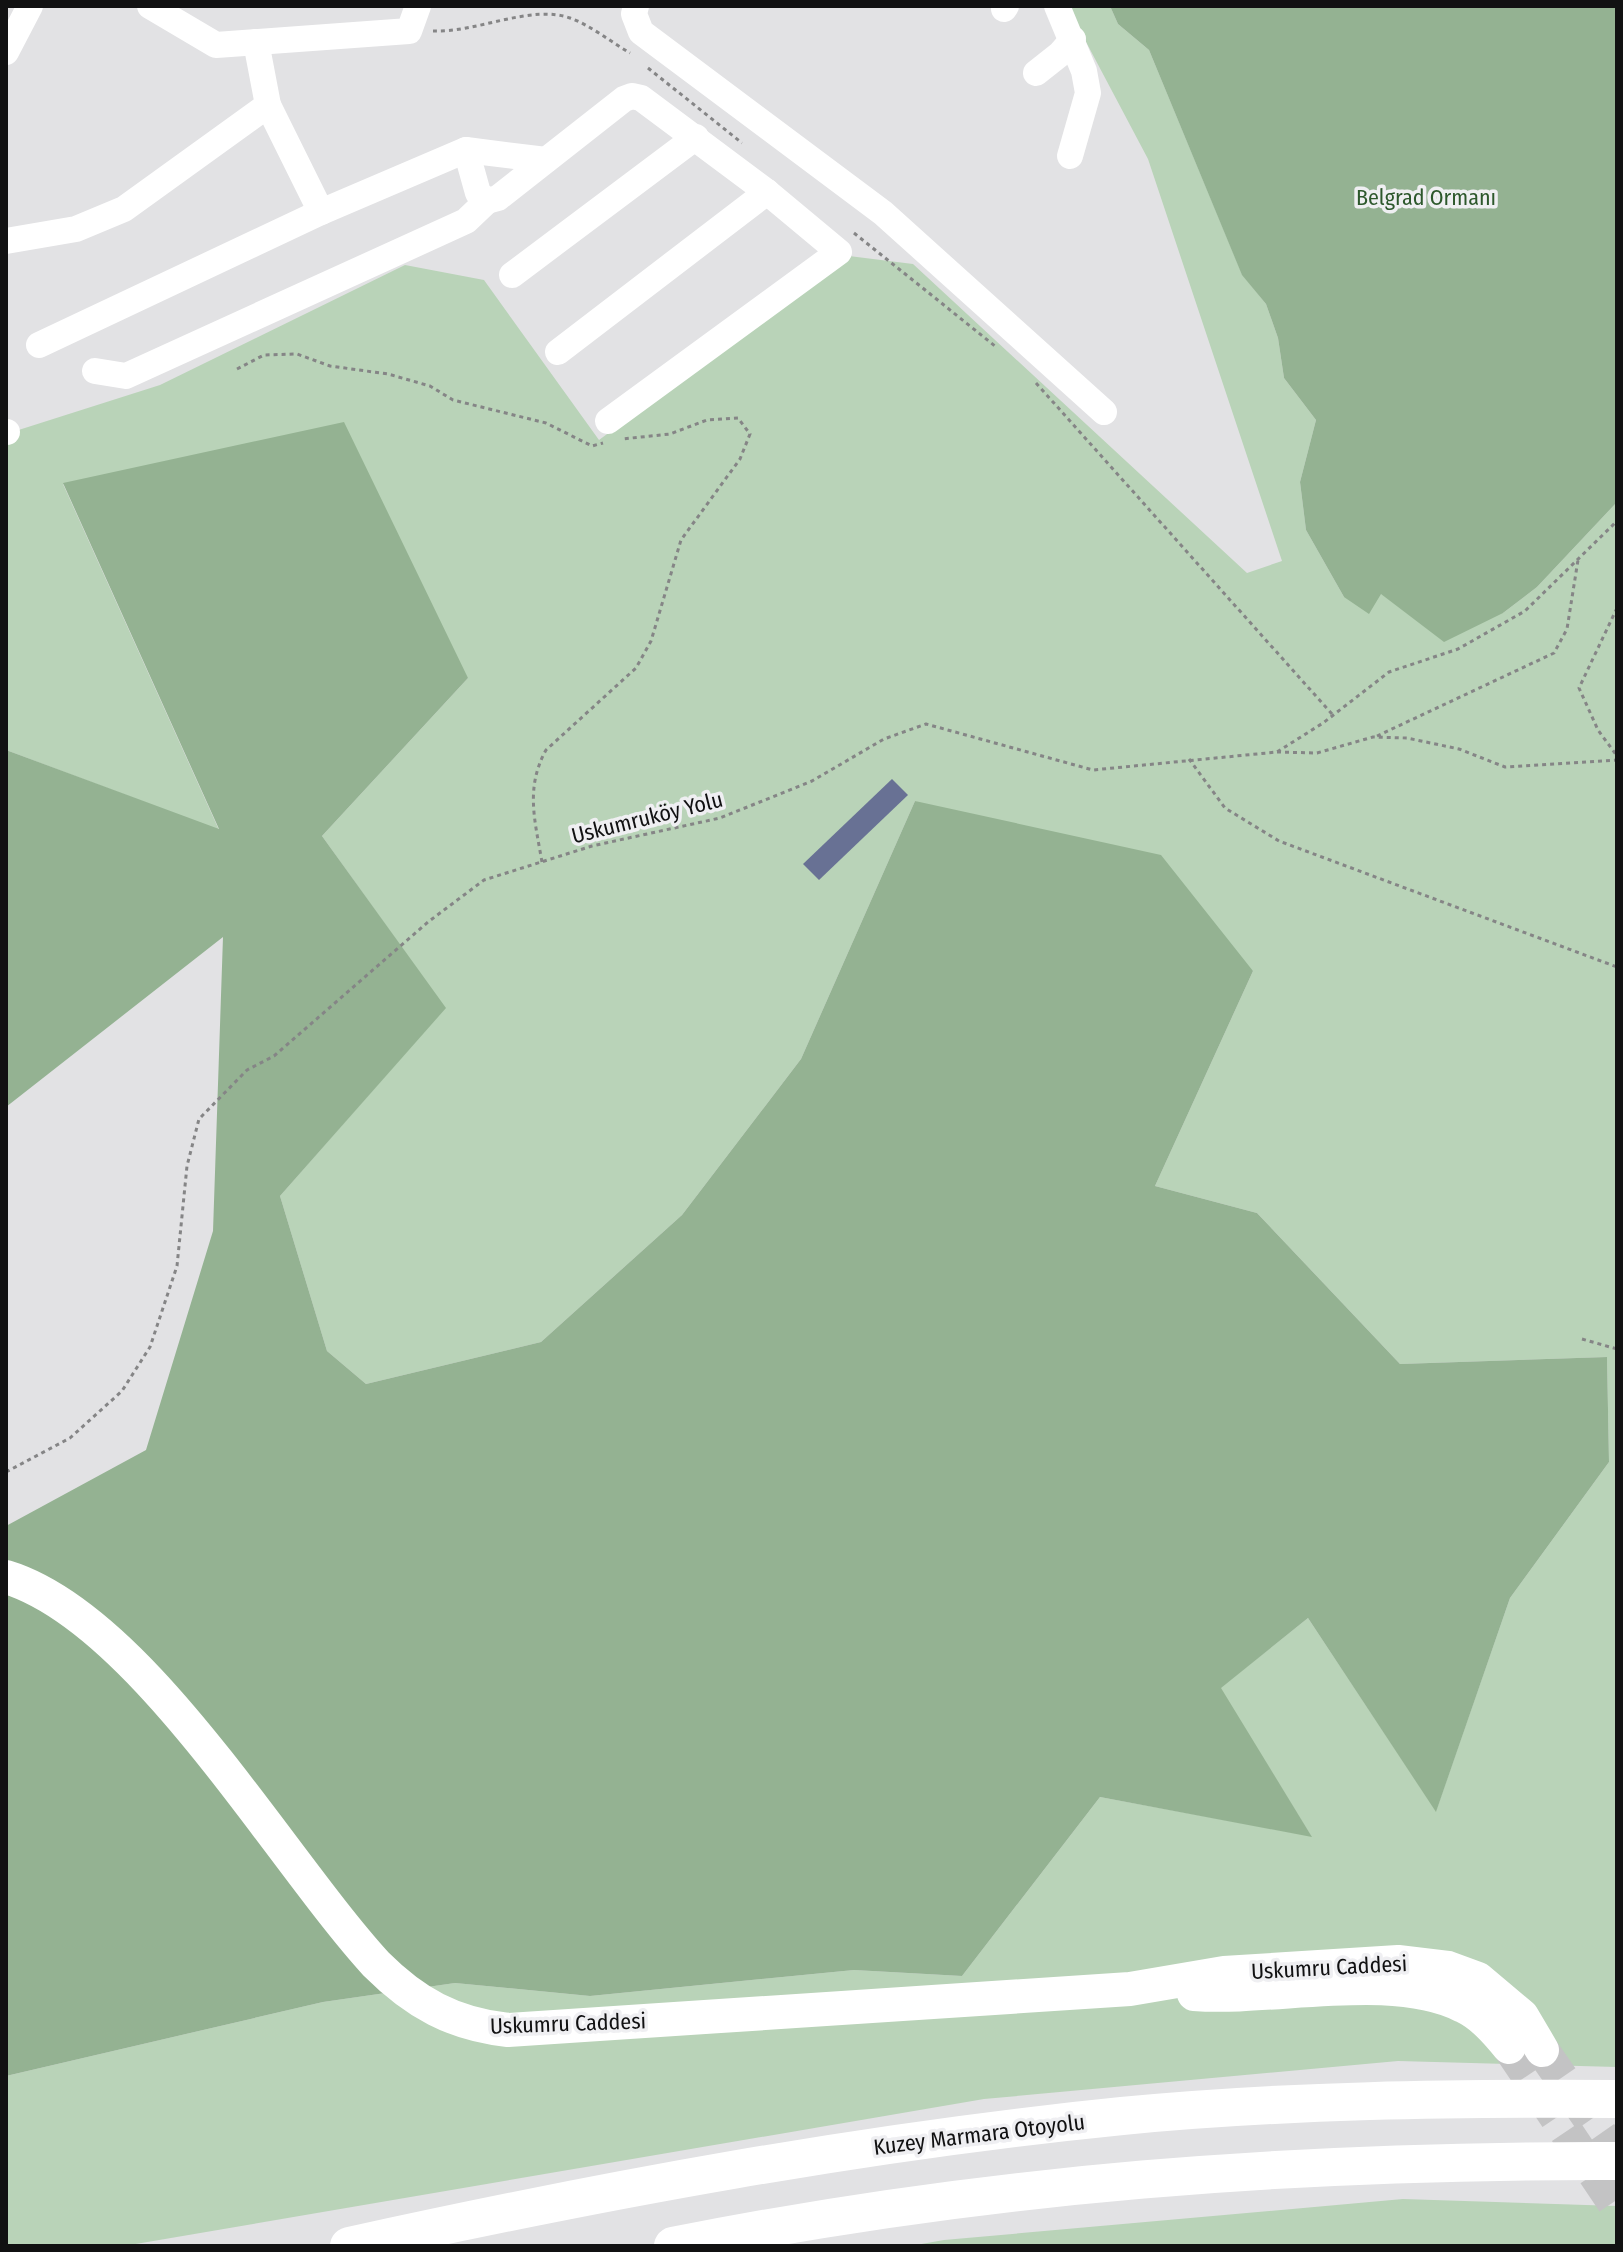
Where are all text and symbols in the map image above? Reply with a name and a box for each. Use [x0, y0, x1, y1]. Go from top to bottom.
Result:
park label: Belgrad Ormanı [1356, 184, 1496, 211]
street label: Uskumruköy Yolu [569, 786, 726, 849]
street label: Uskumru Caddesi [1250, 1950, 1408, 1985]
street label: Uskumru Caddesi [489, 2007, 647, 2040]
street label: Kuzey Marmara Otoyolu [872, 2108, 1086, 2161]

